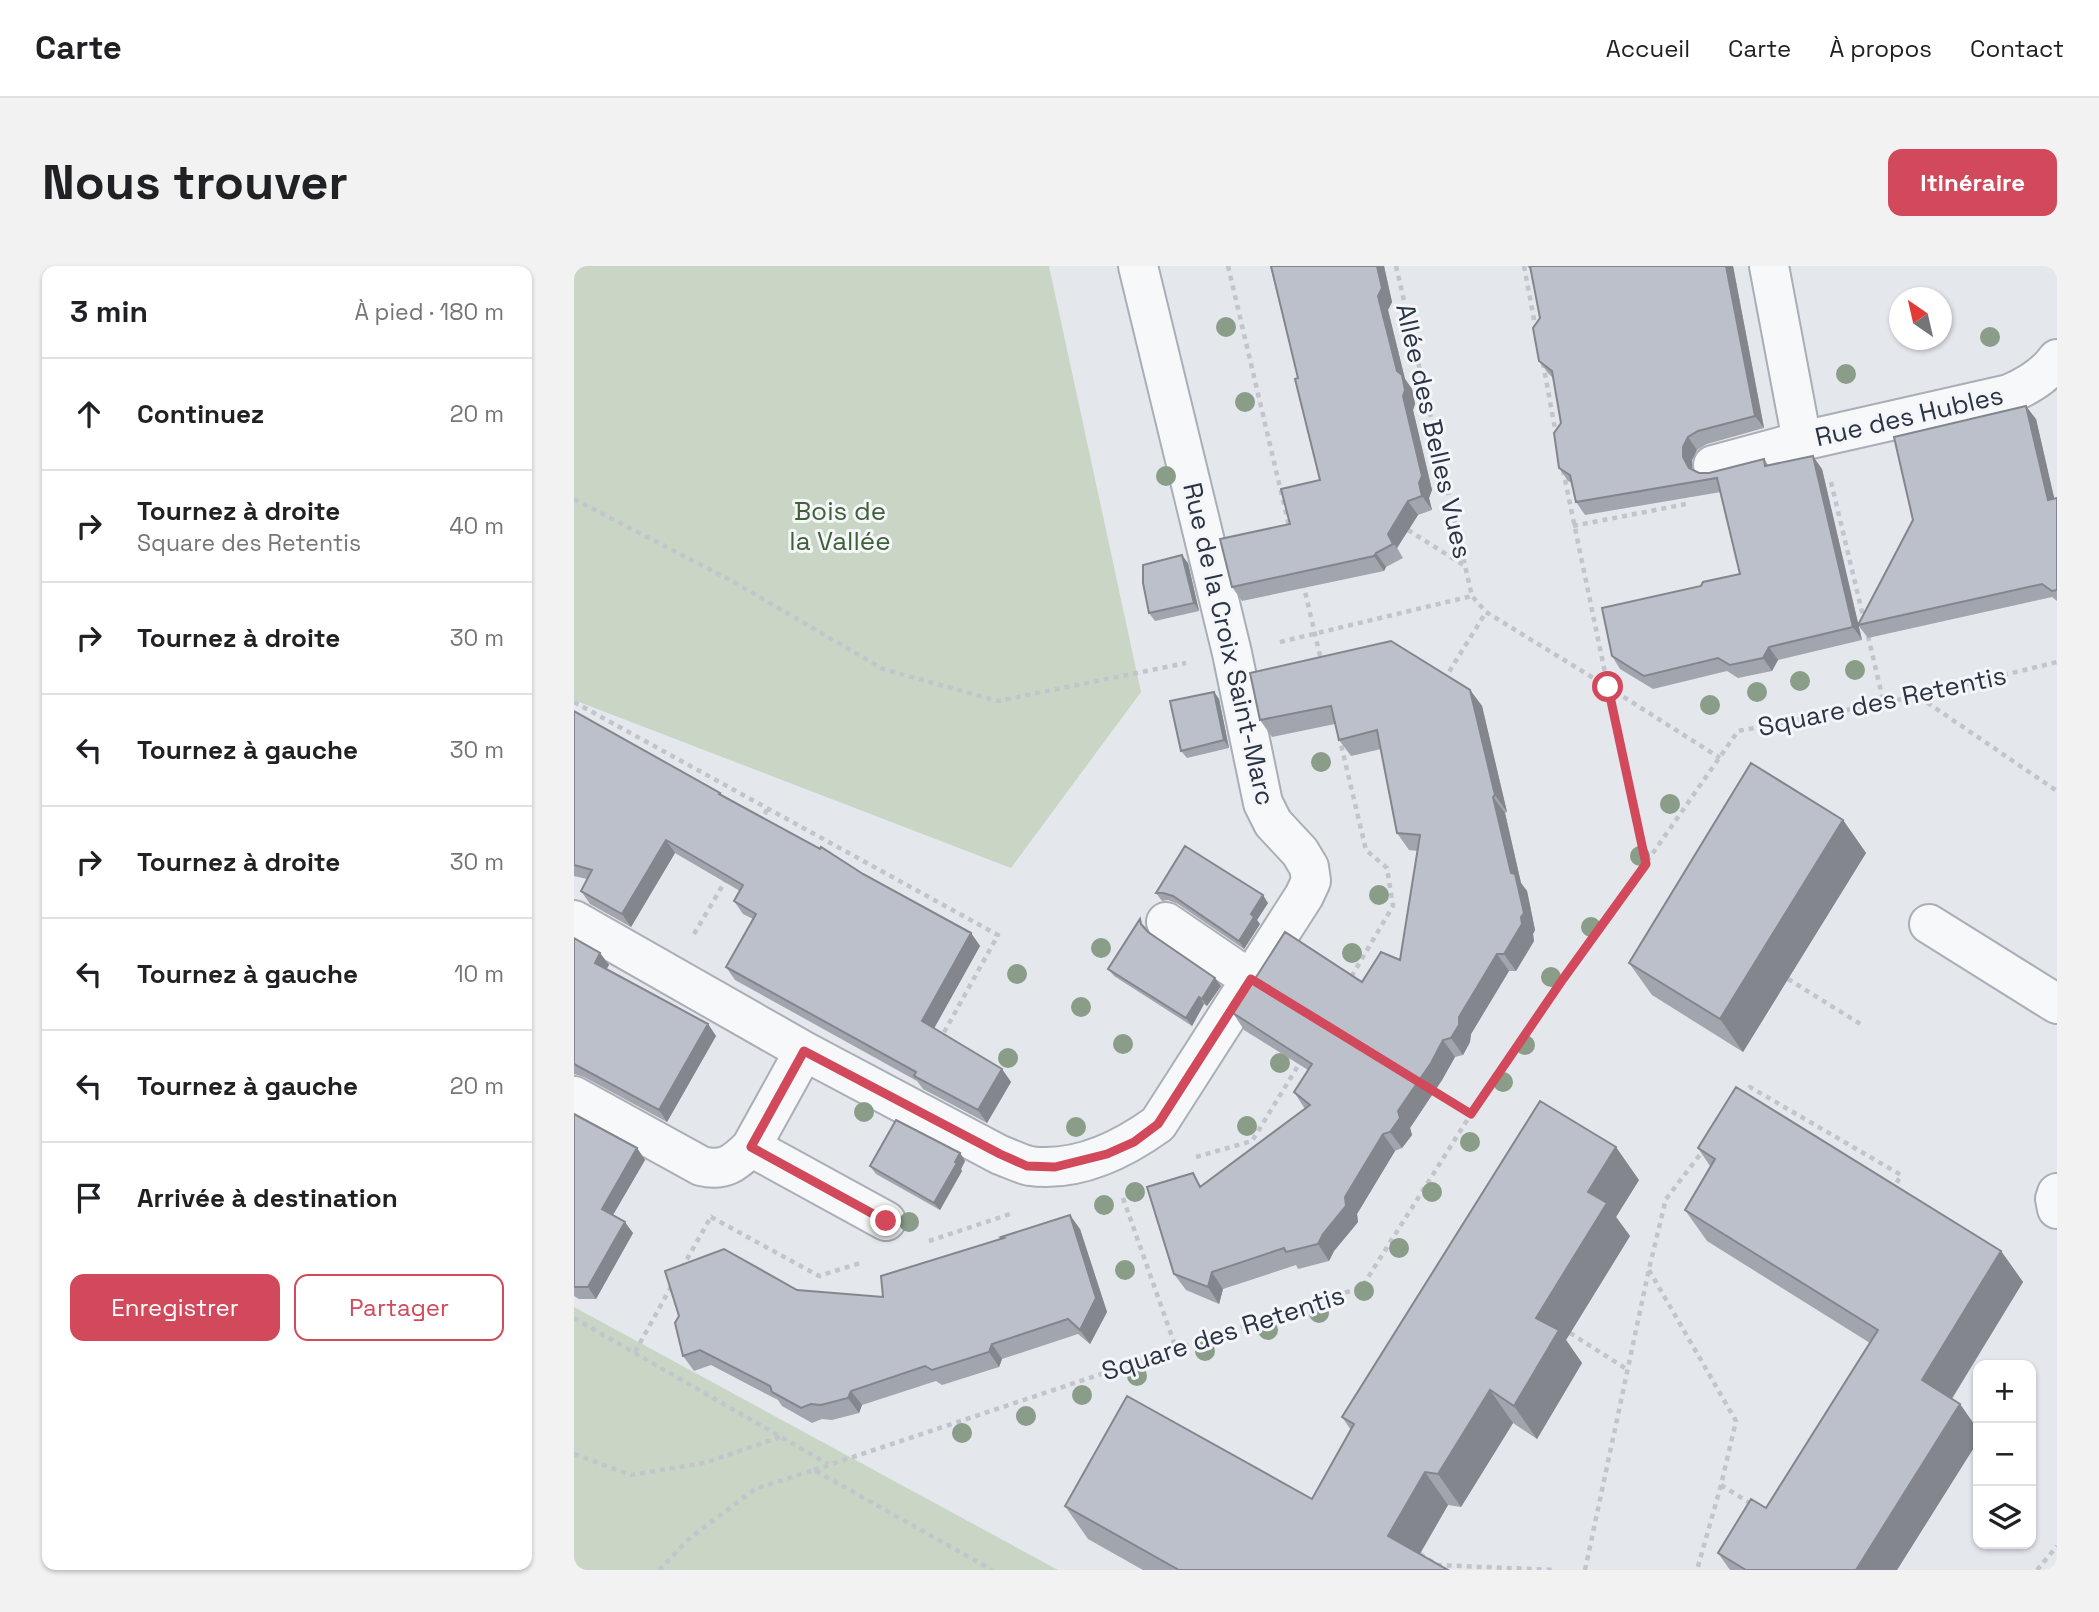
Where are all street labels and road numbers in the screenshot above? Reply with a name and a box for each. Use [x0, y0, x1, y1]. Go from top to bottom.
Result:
street label: Allée des Belles Vues [1388, 300, 1480, 562]
street label: Rue des Hubles [1812, 378, 2006, 454]
street label: Rue de la Croix Saint-Marc [1175, 479, 1283, 809]
street label: Square des Retentis [1755, 658, 2009, 744]
street label: Square des Retentis [1097, 1278, 1349, 1388]

